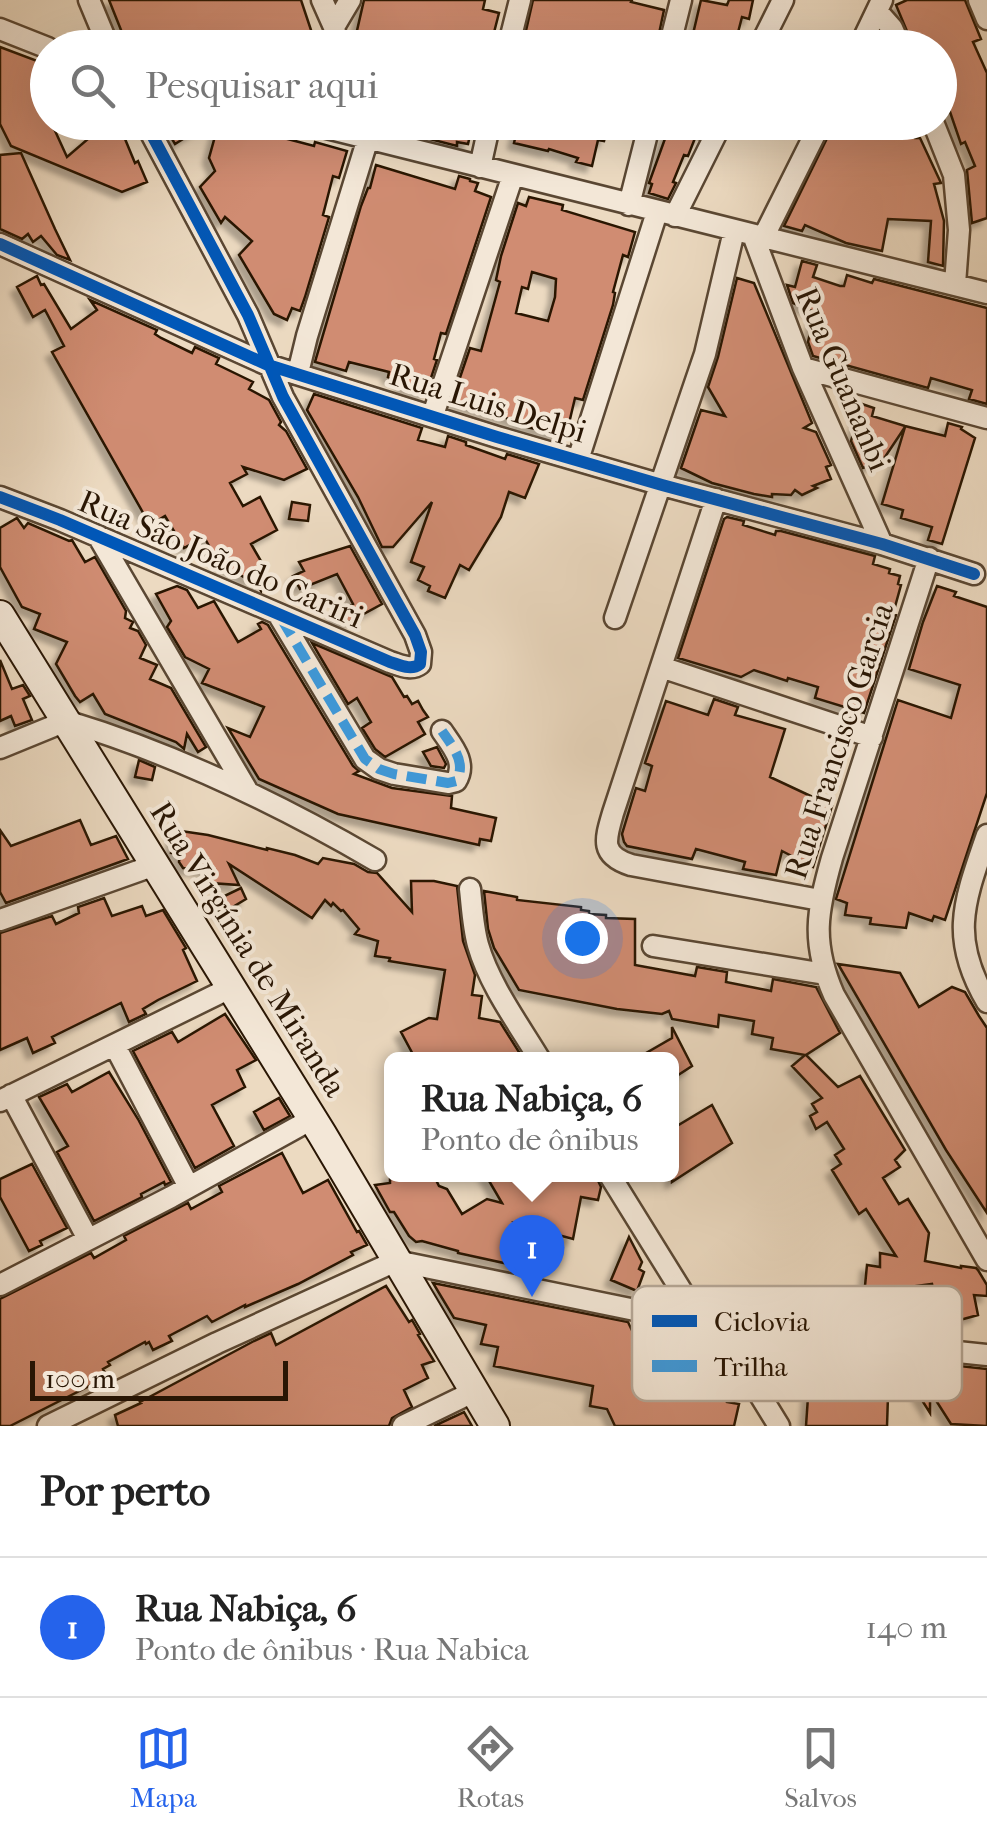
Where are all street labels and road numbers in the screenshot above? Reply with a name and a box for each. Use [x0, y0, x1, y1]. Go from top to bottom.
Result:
street label: Rua Guananbi [788, 282, 899, 477]
street label: Rua Luis Delpi [385, 356, 591, 451]
street label: Rua São João do Cariri [73, 482, 369, 636]
street label: Rua Francisco Garcia [777, 597, 902, 884]
street label: Rua Virgínia de Miranda [142, 795, 355, 1104]

